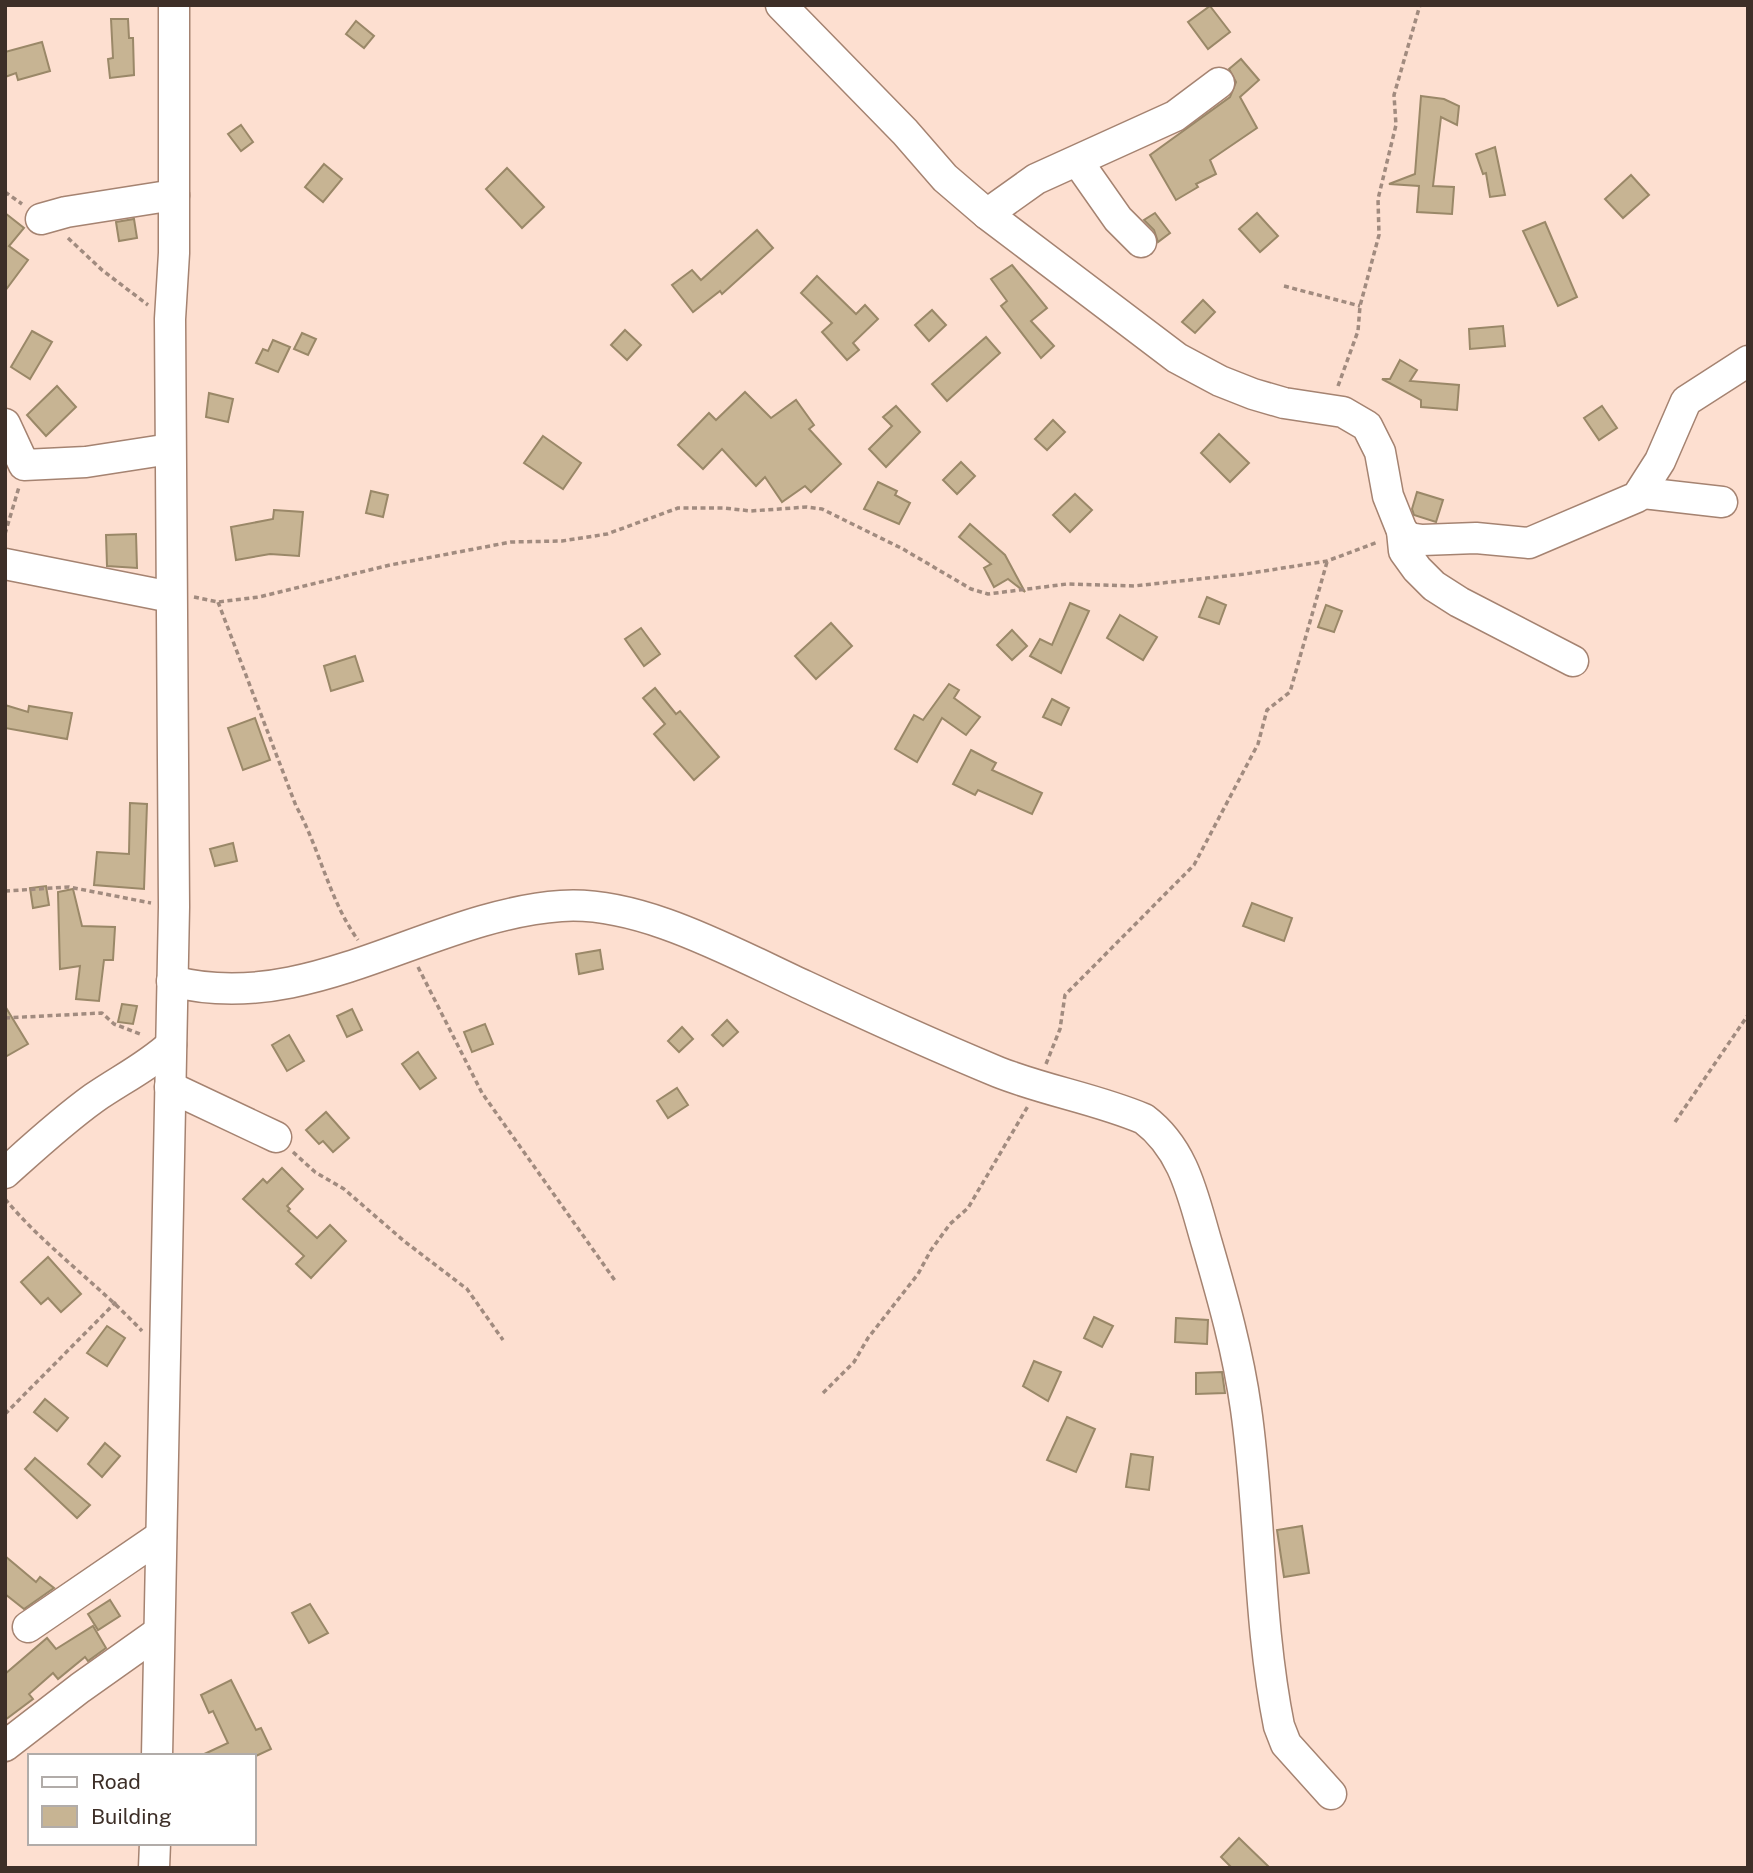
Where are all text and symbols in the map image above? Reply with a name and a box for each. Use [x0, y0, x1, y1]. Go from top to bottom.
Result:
legend [28, 1754, 256, 1845]
text: Road [91, 1769, 141, 1794]
text: Building [91, 1804, 172, 1829]

